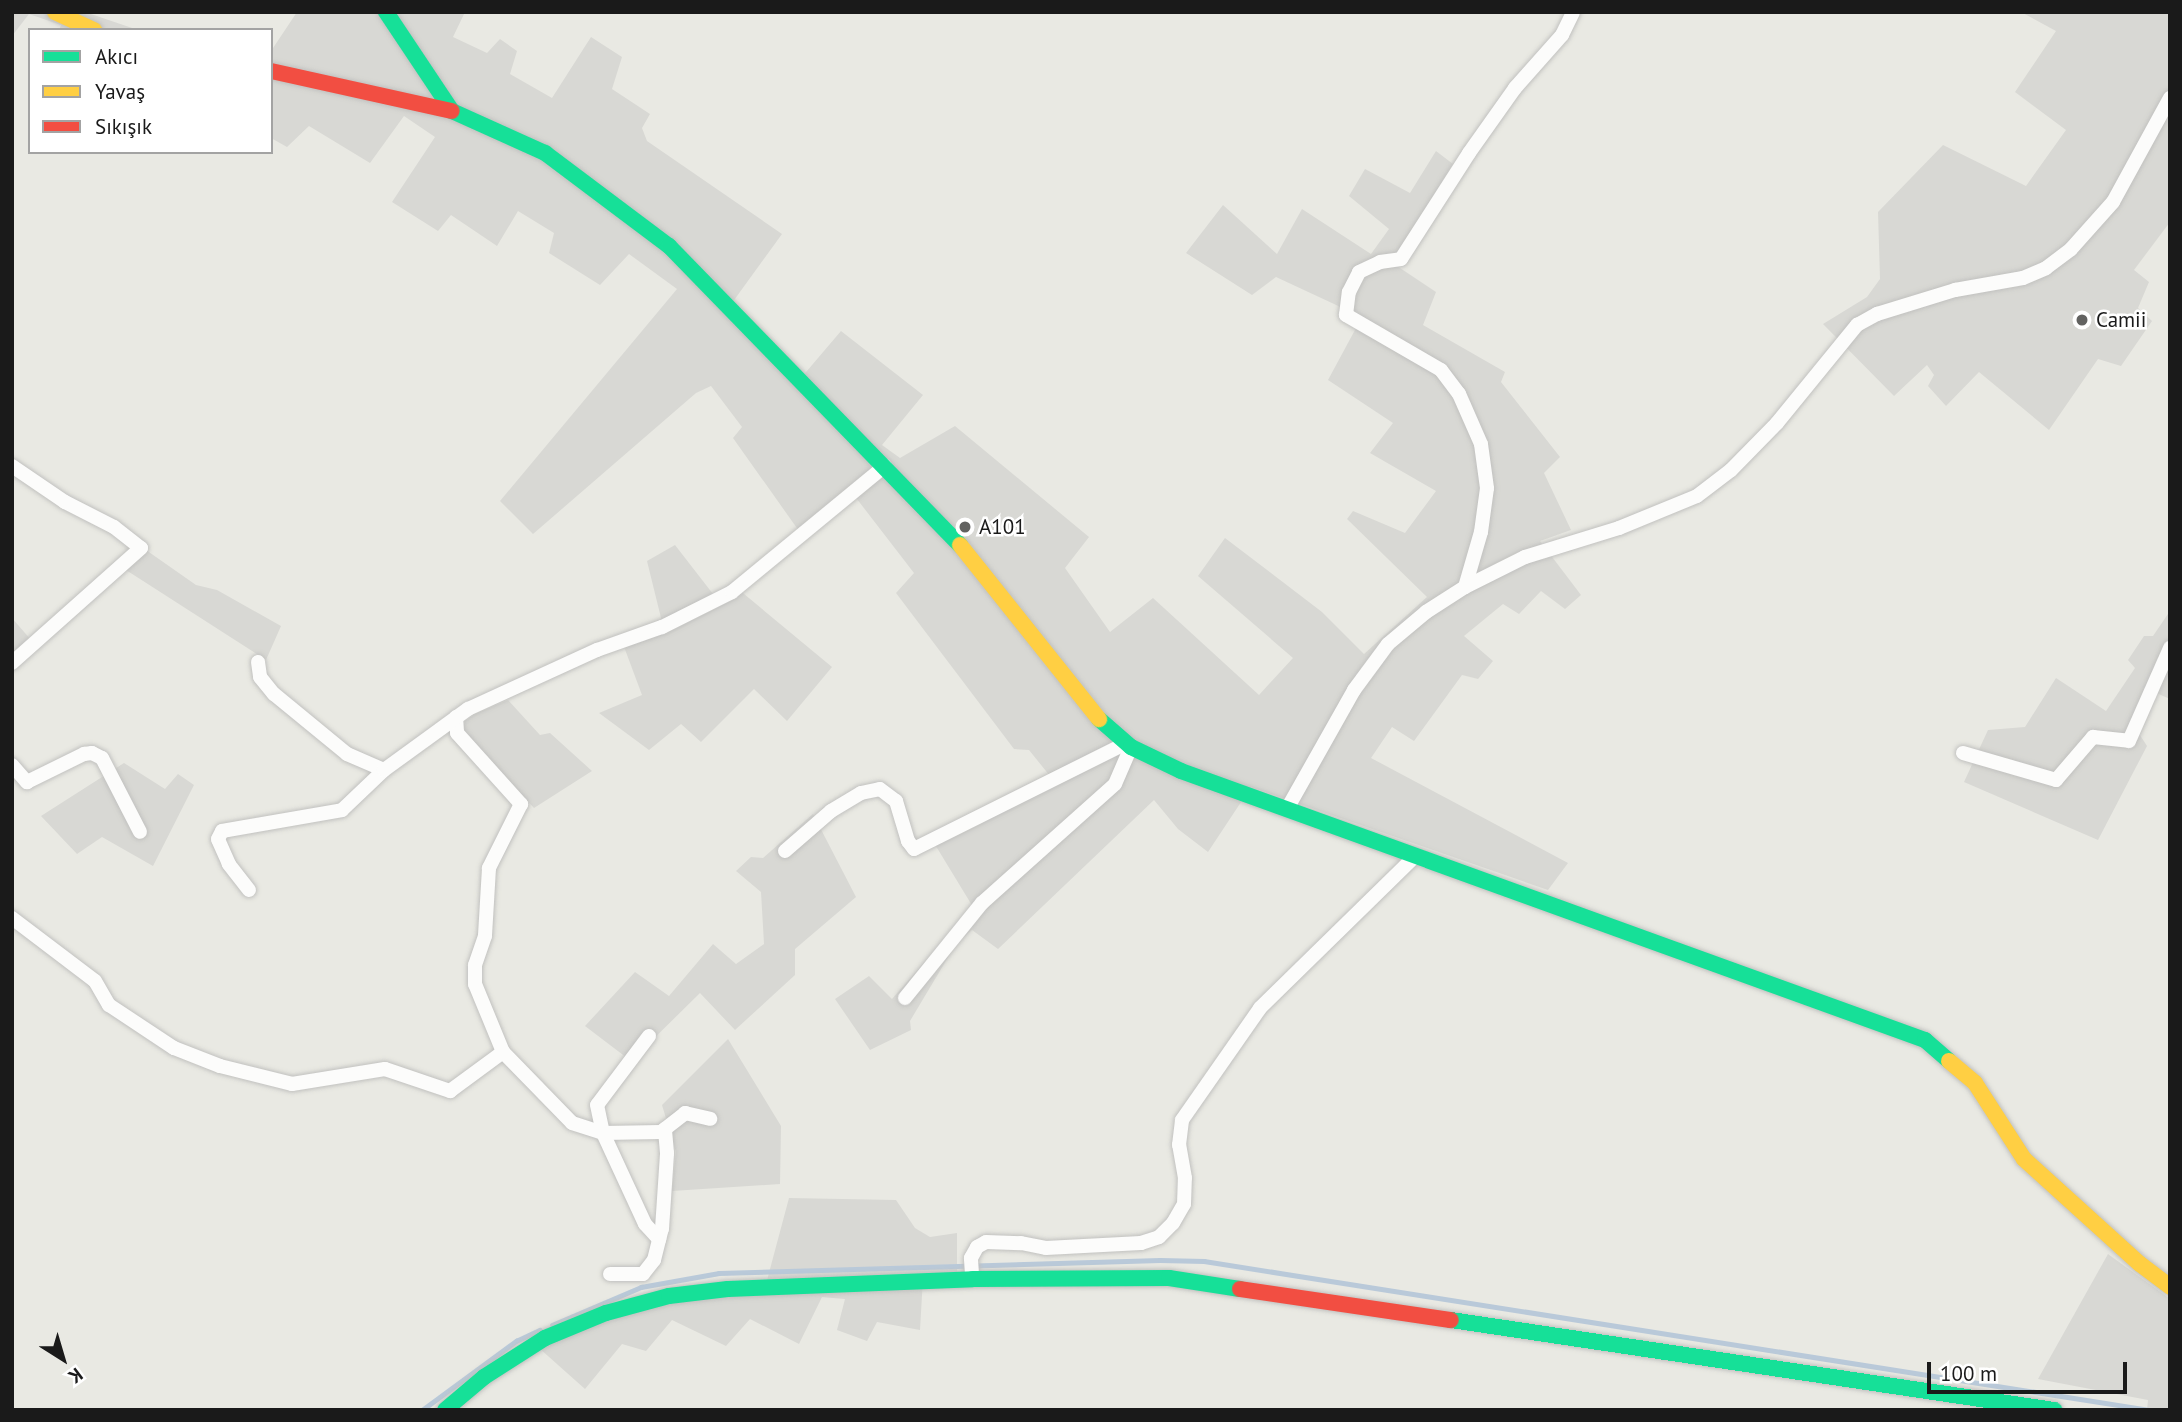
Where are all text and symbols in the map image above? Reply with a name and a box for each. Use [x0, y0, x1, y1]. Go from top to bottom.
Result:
legend [28, 28, 273, 154]
text: Akıcı [95, 43, 138, 70]
text: Yavaş [95, 78, 145, 105]
text: Sıkışık [95, 113, 152, 140]
place label: Camii [2096, 307, 2146, 333]
marker: Camii [2074, 312, 2090, 328]
place label: A101 [979, 514, 1026, 540]
marker: A101 [957, 519, 973, 535]
north arrow [28, 1324, 98, 1394]
scale bar [1930, 1348, 2130, 1392]
text: 100 m [1940, 1360, 1997, 1387]
text: K [64, 1363, 88, 1389]

